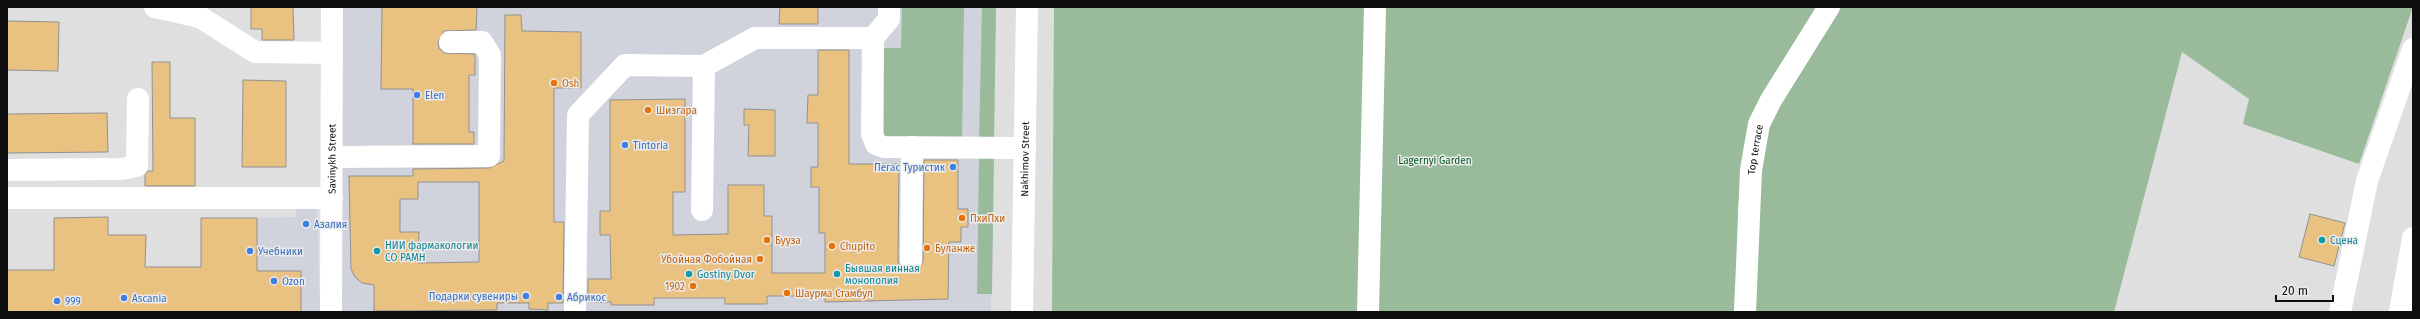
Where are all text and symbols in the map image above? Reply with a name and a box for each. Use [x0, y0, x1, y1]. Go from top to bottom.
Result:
marker: Osh [549, 78, 559, 88]
place label: Osh [562, 78, 579, 90]
marker: Elen [412, 90, 422, 100]
place label: Elen [425, 90, 444, 102]
marker: Шизгара [643, 105, 653, 115]
place label: Шизгара [656, 105, 697, 117]
street label: Nakhimov Street [1019, 121, 1032, 197]
street label: Savinykh Street [326, 124, 339, 194]
street label: Top terrace [1746, 124, 1766, 175]
marker: Tintoria [620, 140, 630, 150]
place label: Tintoria [633, 140, 668, 152]
park label: Lagernyi Garden [1398, 155, 1472, 167]
place label: Пегас Туристик [874, 162, 946, 174]
marker: Пегас Туристик [948, 162, 958, 172]
marker: ПхиПхи [957, 213, 967, 223]
place label: ПхиПхи [970, 213, 1005, 225]
marker: Азалия [301, 219, 311, 229]
place label: Азалия [314, 219, 347, 231]
marker: Бууза [762, 235, 772, 245]
place label: Бууза [775, 235, 801, 247]
marker: Сцена [2317, 235, 2327, 245]
place label: Сцена [2330, 235, 2358, 247]
place label: НИИ фармакологии СО РАМН [385, 240, 478, 264]
marker: Chupito [827, 241, 837, 251]
place label: Chupito [840, 241, 875, 253]
marker: Буланже [922, 243, 932, 253]
place label: Буланже [935, 243, 975, 255]
marker: Учебники [245, 246, 255, 256]
place label: Учебники [258, 246, 303, 258]
marker: НИИ фармакологии СО РАМН [372, 246, 382, 256]
place label: Убойная Фобойная [661, 254, 752, 266]
marker: Убойная Фобойная [755, 254, 765, 264]
place label: Бывшая винная монополия [845, 263, 920, 287]
marker: Gostiny Dvor [684, 269, 694, 279]
place label: Gostiny Dvor [697, 269, 755, 281]
marker: Бывшая винная монополия [832, 269, 842, 279]
marker: Ozon [269, 276, 279, 286]
place label: Ozon [282, 276, 305, 288]
scale bar [2276, 277, 2333, 303]
place label: 1902 [665, 281, 685, 293]
marker: 1902 [688, 281, 698, 291]
text: 20 m [2282, 284, 2308, 298]
marker: Шаурма Стамбул [782, 288, 792, 298]
place label: Шаурма Стамбул [795, 288, 873, 300]
place label: Подарки сувениры [429, 291, 518, 303]
marker: Подарки сувениры [521, 291, 531, 301]
marker: Абрикос [554, 292, 564, 302]
place label: Абрикос [567, 292, 606, 304]
marker: Ascania [119, 293, 129, 303]
place label: Ascania [132, 293, 167, 305]
marker: 999 [52, 296, 62, 306]
place label: 999 [65, 296, 81, 308]

